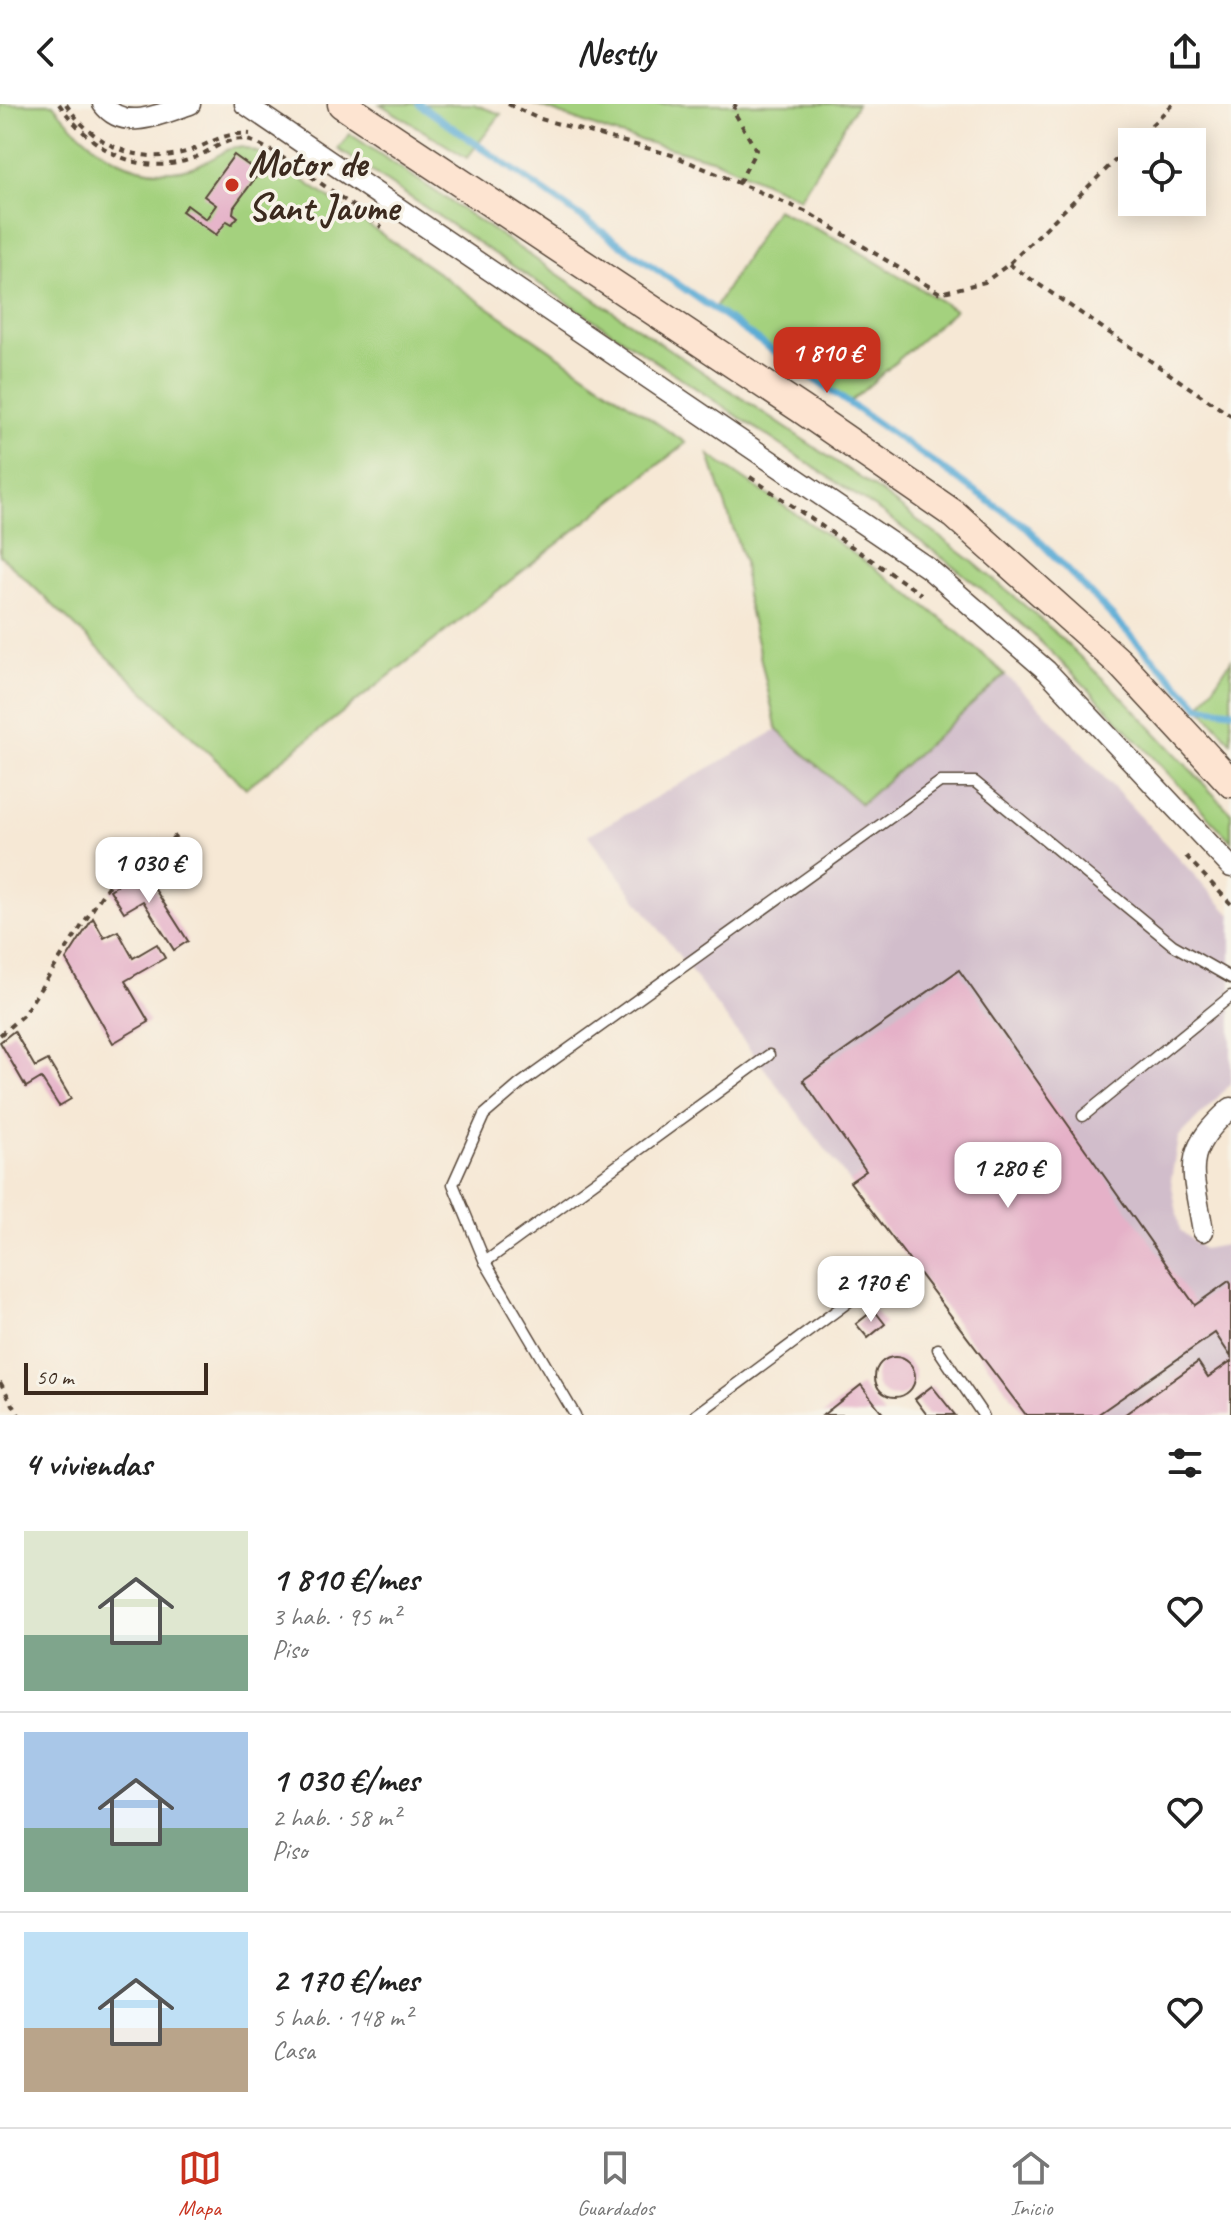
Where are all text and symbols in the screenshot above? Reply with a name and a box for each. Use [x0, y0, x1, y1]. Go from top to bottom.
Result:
text: Nestly [577, 29, 654, 75]
icon: back [24, 30, 68, 74]
icon: share [1163, 30, 1207, 74]
map controls [1118, 128, 1206, 216]
button: locate [1118, 128, 1206, 216]
place label: Motor de Sant Jaume [248, 140, 402, 231]
marker: Motor de Sant Jaume [223, 176, 241, 194]
pin: 1 810 € [753, 327, 901, 395]
text: 1 810 € [791, 336, 863, 369]
pin: 1 030 € [75, 837, 223, 905]
text: 1 030 € [113, 846, 185, 879]
pin: 1 280 € [934, 1142, 1082, 1210]
text: 1 280 € [972, 1151, 1044, 1184]
pin: 2 170 € [797, 1256, 945, 1324]
text: 2 170 € [836, 1265, 906, 1298]
scale bar [24, 1359, 208, 1395]
text: 50 m [36, 1363, 73, 1391]
icon: filters [1163, 1441, 1207, 1485]
text: 4 viviendas [24, 1442, 151, 1485]
text: 1 810 €/mes [272, 1557, 419, 1600]
icon: home [88, 1563, 184, 1659]
icon: heart [1163, 1589, 1207, 1633]
text: 3 hab. · 95 m² [272, 1600, 400, 1633]
text: Piso [272, 1633, 307, 1666]
text: 1 030 €/mes [272, 1758, 419, 1801]
icon: home [88, 1764, 184, 1860]
icon: heart [1163, 1790, 1207, 1834]
text: 2 hab. · 58 m² [272, 1801, 400, 1834]
text: Piso [272, 1834, 307, 1867]
text: 2 170 €/mes [272, 1958, 419, 2001]
icon: home [88, 1964, 184, 2060]
icon: heart [1163, 1990, 1207, 2034]
text: 5 hab. · 148 m² [272, 2001, 412, 2034]
text: Casa [272, 2034, 315, 2067]
tab: Mapa [178, 2146, 222, 2222]
tab: Guardados [577, 2146, 654, 2222]
tab: Inicio [1009, 2146, 1053, 2222]

